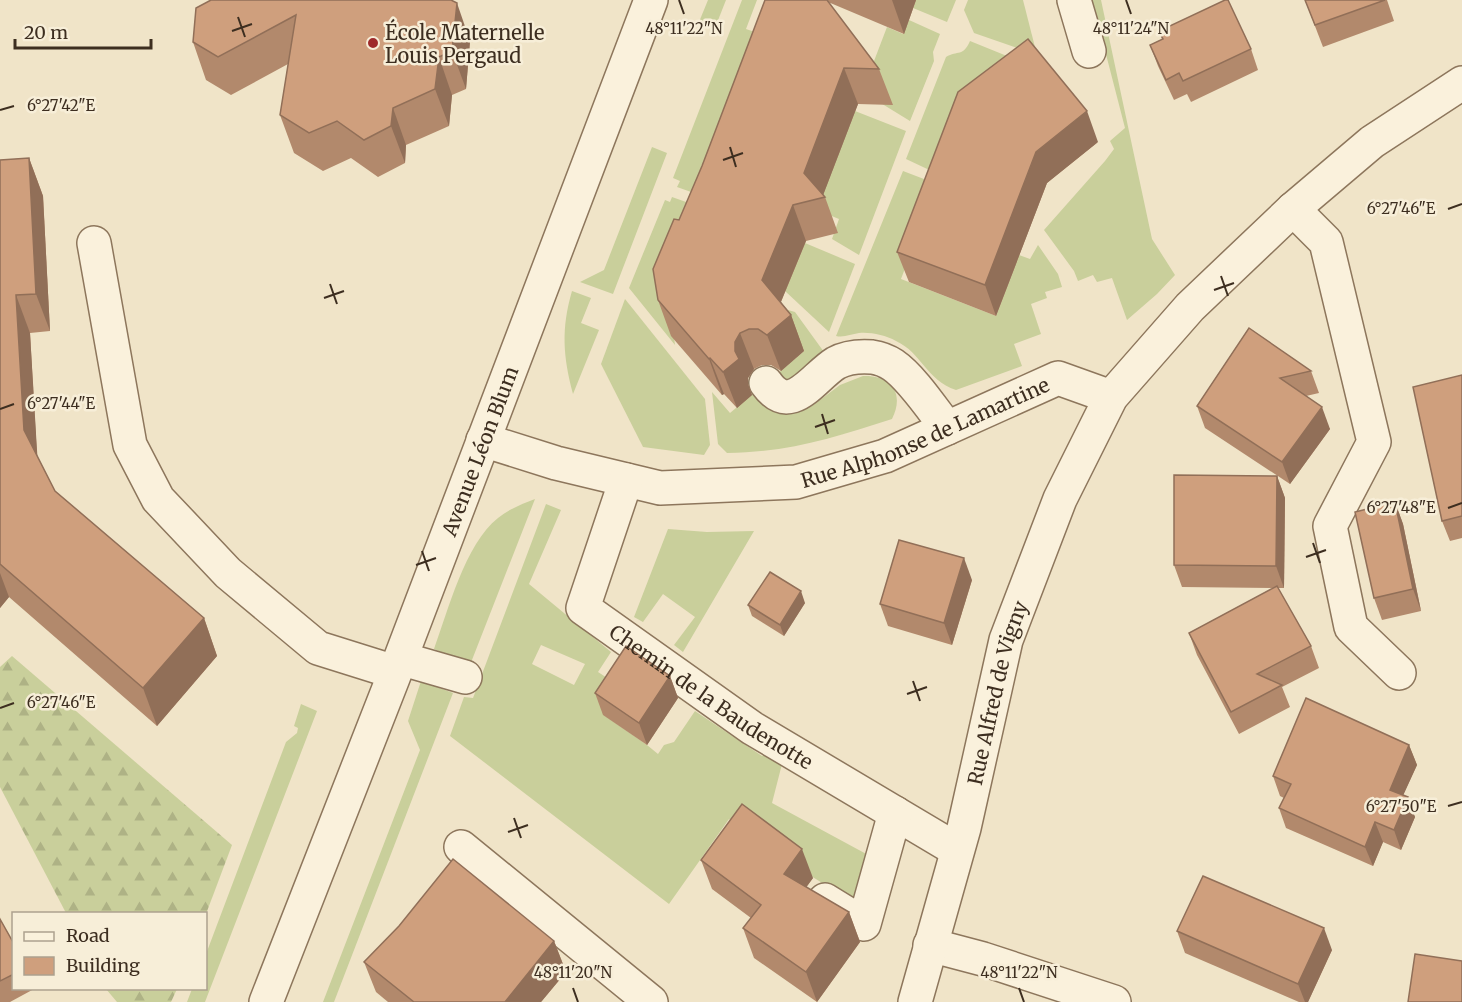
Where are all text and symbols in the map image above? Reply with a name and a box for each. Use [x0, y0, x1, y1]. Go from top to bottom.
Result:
scale bar [15, 12, 152, 50]
place label: École Maternelle Louis Pergaud [385, 18, 544, 68]
text: 48°11'22"N [645, 19, 723, 38]
text: 48°11'24"N [1093, 19, 1170, 38]
text: 20 m [24, 21, 68, 44]
marker: École Maternelle Louis Pergaud [366, 36, 380, 50]
text: 6°27'42"E [27, 96, 96, 115]
text: 6°27'46"E [1367, 199, 1436, 218]
street label: Avenue Léon Blum [435, 362, 523, 540]
street label: Rue Alphonse de Lamartine [798, 371, 1053, 492]
text: 6°27'44"E [27, 394, 96, 413]
text: 6°27'48"E [1366, 498, 1436, 517]
street label: Rue Alfred de Vigny [962, 597, 1033, 787]
street label: Chemin de la Baudenotte [605, 619, 818, 774]
text: 6°27'46"E [27, 693, 96, 712]
text: 6°27'50"E [1366, 797, 1437, 816]
legend [12, 912, 207, 990]
text: Road [66, 924, 110, 947]
text: Building [66, 954, 140, 977]
text: 48°11'20"N [534, 963, 613, 982]
text: 48°11'22"N [980, 963, 1058, 982]

